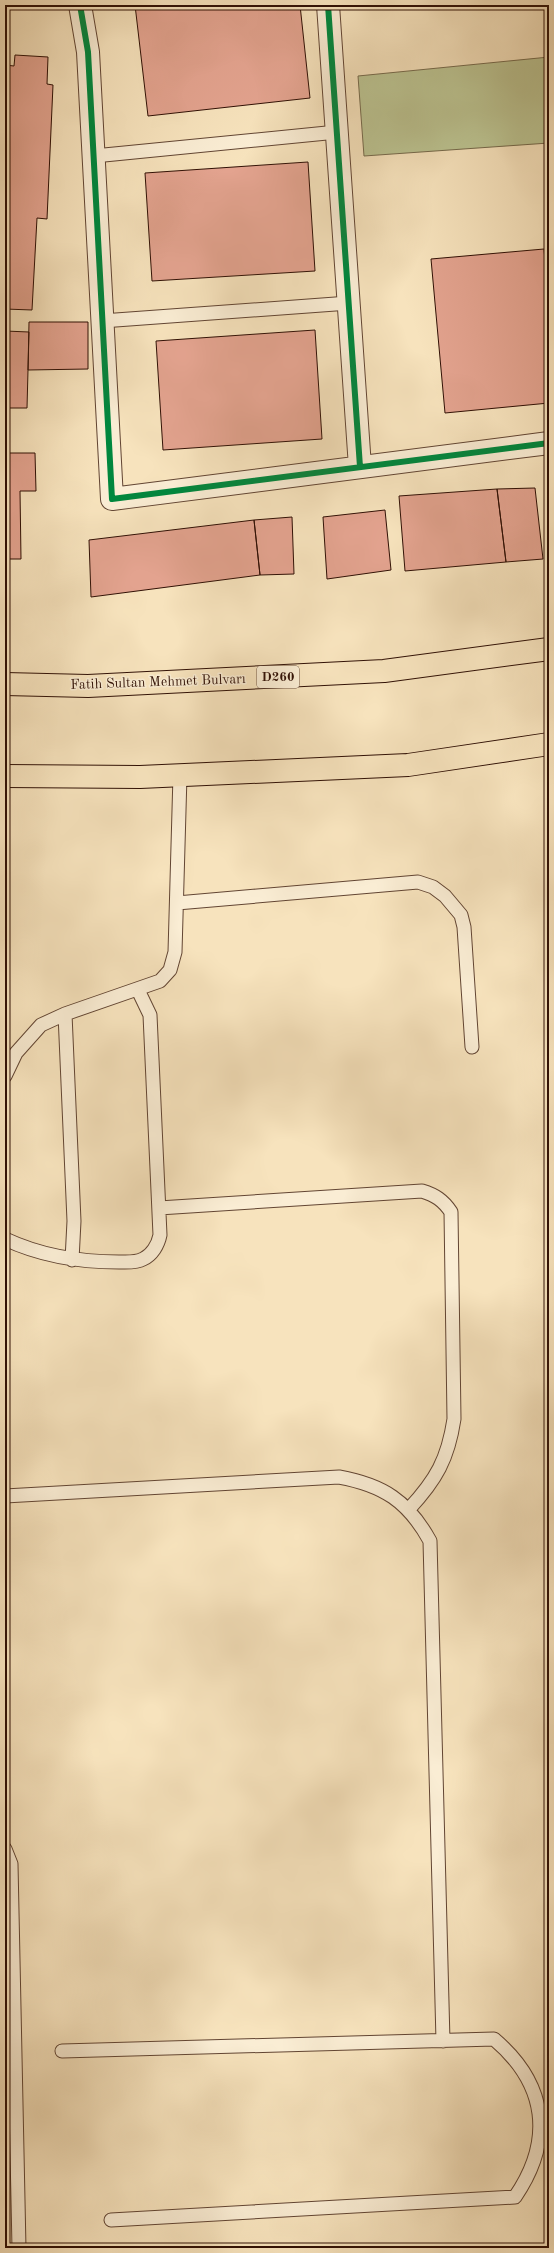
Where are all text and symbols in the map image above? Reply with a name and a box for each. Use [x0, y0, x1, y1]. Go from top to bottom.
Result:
road number: D260 [257, 666, 299, 688]
street label: Fatih Sultan Mehmet Bulvarı [70, 672, 246, 692]

